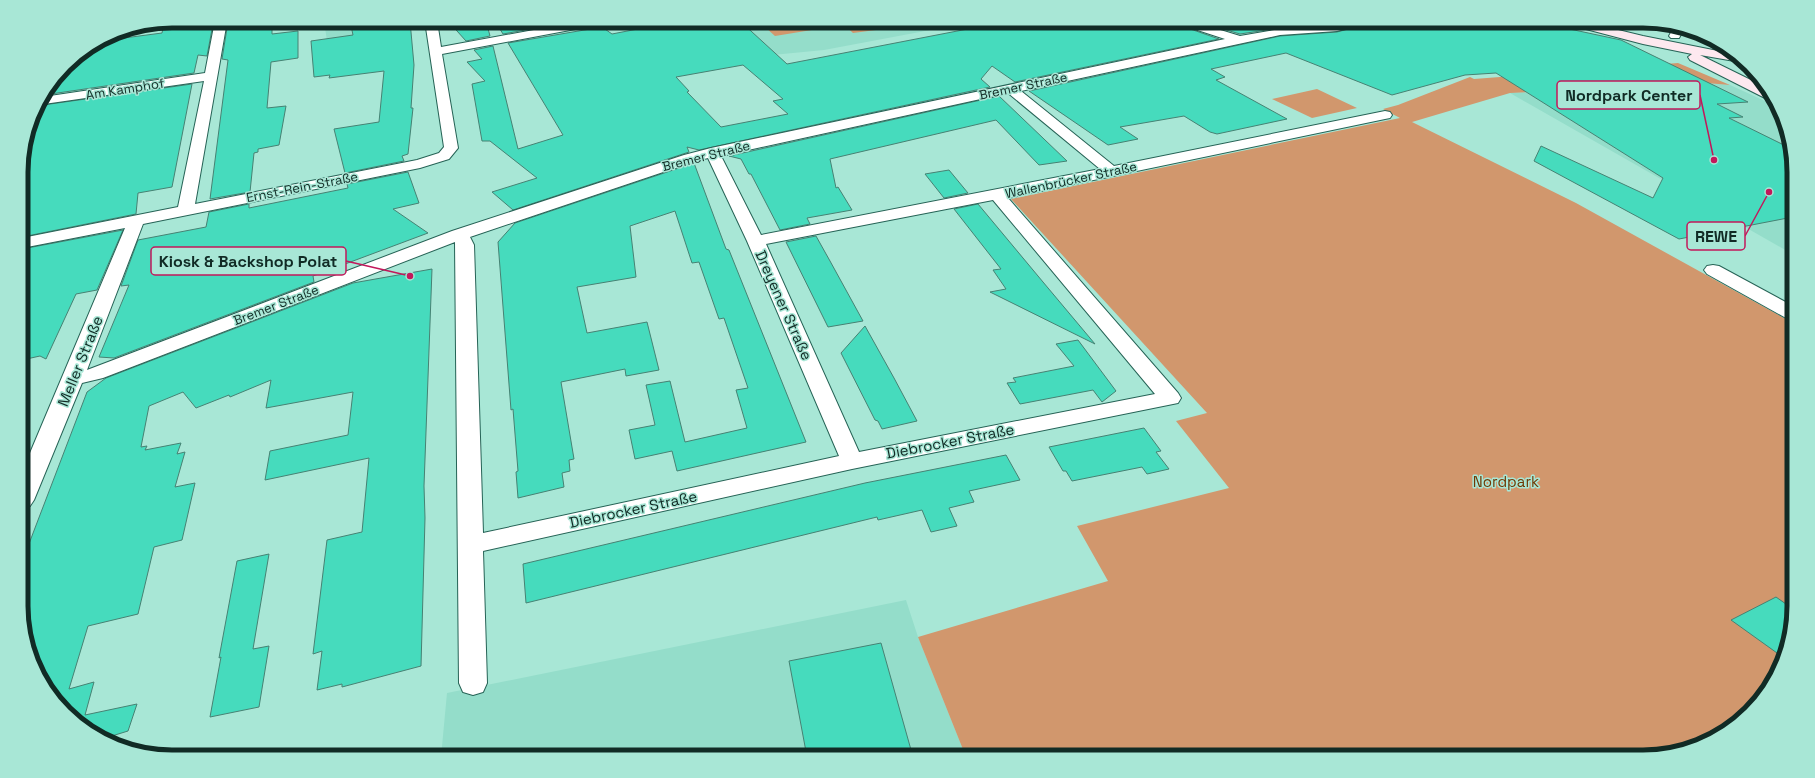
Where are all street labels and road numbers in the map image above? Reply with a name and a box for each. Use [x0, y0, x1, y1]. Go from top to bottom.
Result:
street label: Bremer Straße [977, 68, 1069, 104]
street label: Am Kamphof [85, 74, 166, 104]
street label: Bremer Straße [660, 137, 752, 175]
street label: Wallenbrücker Straße [1004, 158, 1138, 202]
street label: Ernst-Rein-Straße [245, 168, 359, 206]
street label: Dreyener Straße [751, 247, 817, 363]
street label: Bremer Straße [231, 281, 321, 329]
street label: Meller Straße [53, 313, 107, 409]
street label: Diebrocker Straße [884, 419, 1016, 463]
street label: Diebrocker Straße [567, 486, 699, 532]

